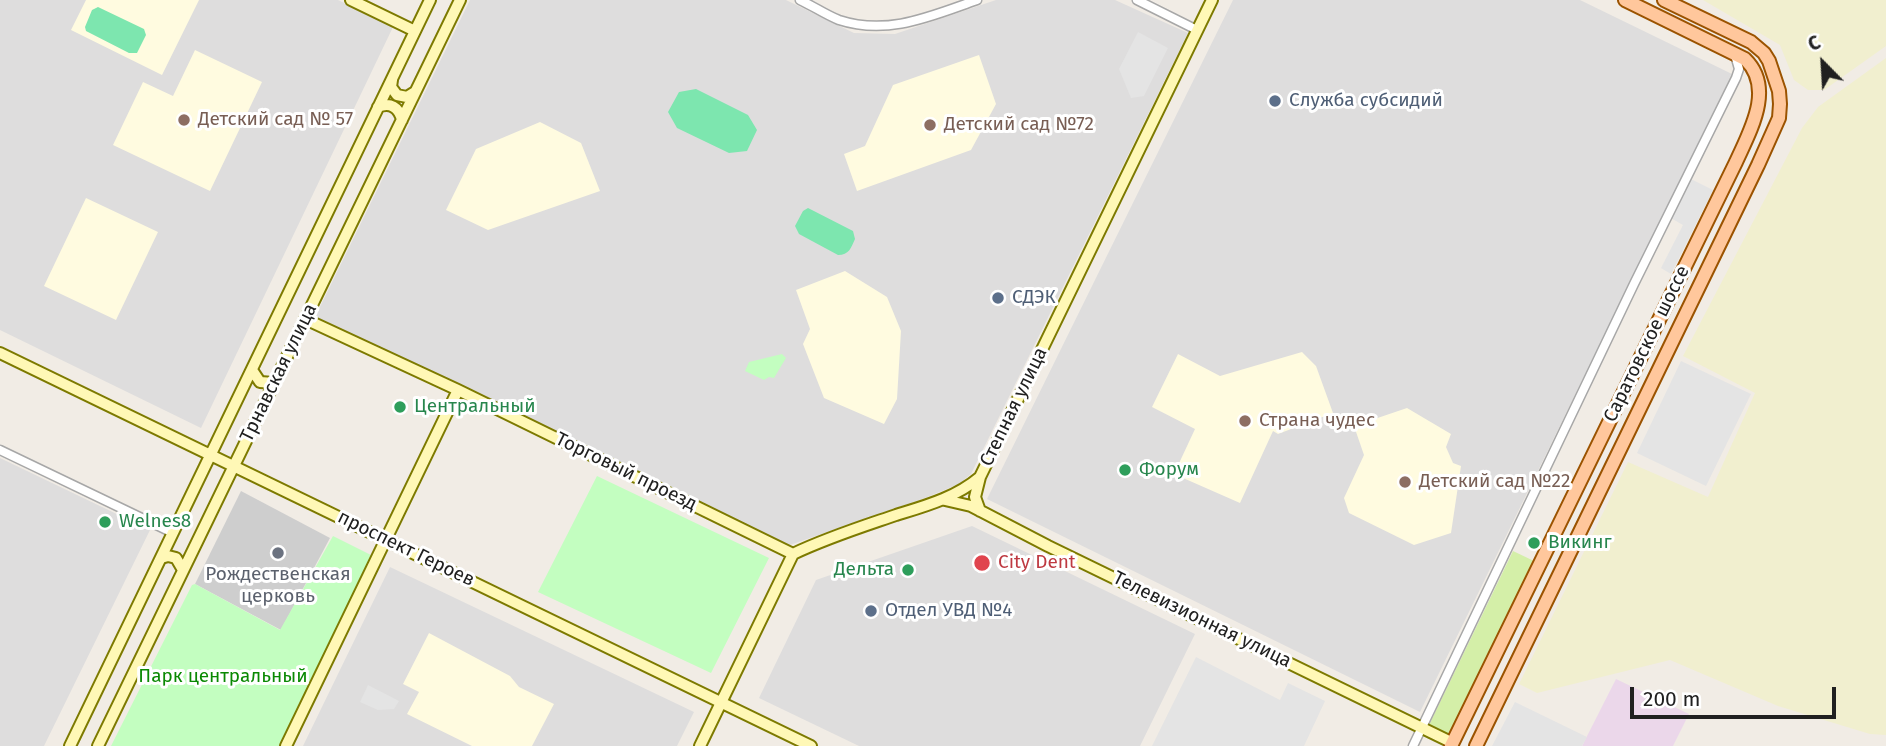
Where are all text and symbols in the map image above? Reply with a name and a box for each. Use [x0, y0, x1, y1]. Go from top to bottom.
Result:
north arrow [1788, 28, 1858, 98]
text: С [1805, 31, 1824, 56]
place label: Служба субсидий [1289, 90, 1443, 112]
marker: Служба субсидий [1267, 93, 1283, 109]
place label: Детский сад № 57 [198, 109, 353, 131]
marker: Детский сад № 57 [176, 112, 192, 128]
place label: Детский сад №72 [944, 114, 1094, 136]
marker: Детский сад №72 [922, 117, 938, 133]
street label: Саратовское шоссе [1599, 262, 1695, 426]
place label: СДЭК [1012, 287, 1056, 309]
marker: СДЭК [990, 290, 1006, 306]
street label: Трнавская улица [236, 300, 322, 446]
street label: Степная улица [975, 344, 1053, 470]
place label: Центральный [414, 396, 536, 418]
marker: Центральный [392, 399, 408, 415]
place label: Страна чудес [1259, 410, 1375, 432]
marker: Страна чудес [1237, 413, 1253, 429]
street label: Торговый проезд [552, 428, 700, 516]
place label: Форум [1139, 459, 1199, 481]
marker: Форум [1117, 462, 1133, 478]
place label: Детский сад №22 [1419, 471, 1570, 493]
marker: Детский сад №22 [1397, 474, 1413, 490]
street label: проспект Героев [334, 506, 478, 592]
place label: Welnes8 [119, 511, 191, 533]
marker: Welnes8 [97, 514, 113, 530]
place label: Викинг [1548, 532, 1612, 554]
marker: Викинг [1526, 535, 1542, 551]
marker: Рождественская церковь [270, 545, 286, 561]
place label: City Dent [998, 552, 1076, 574]
marker: City Dent [972, 553, 992, 573]
place label: Дельта [834, 559, 894, 581]
marker: Дельта [900, 562, 916, 578]
place label: Рождественская церковь [205, 564, 351, 608]
street label: Телевизионная улица [1109, 567, 1295, 673]
place label: Отдел УВД №4 [885, 600, 1012, 622]
marker: Отдел УВД №4 [863, 603, 879, 619]
park label: Парк центральный [138, 666, 308, 688]
scale bar [1634, 672, 1840, 716]
text: 200 m [1643, 686, 1700, 712]

